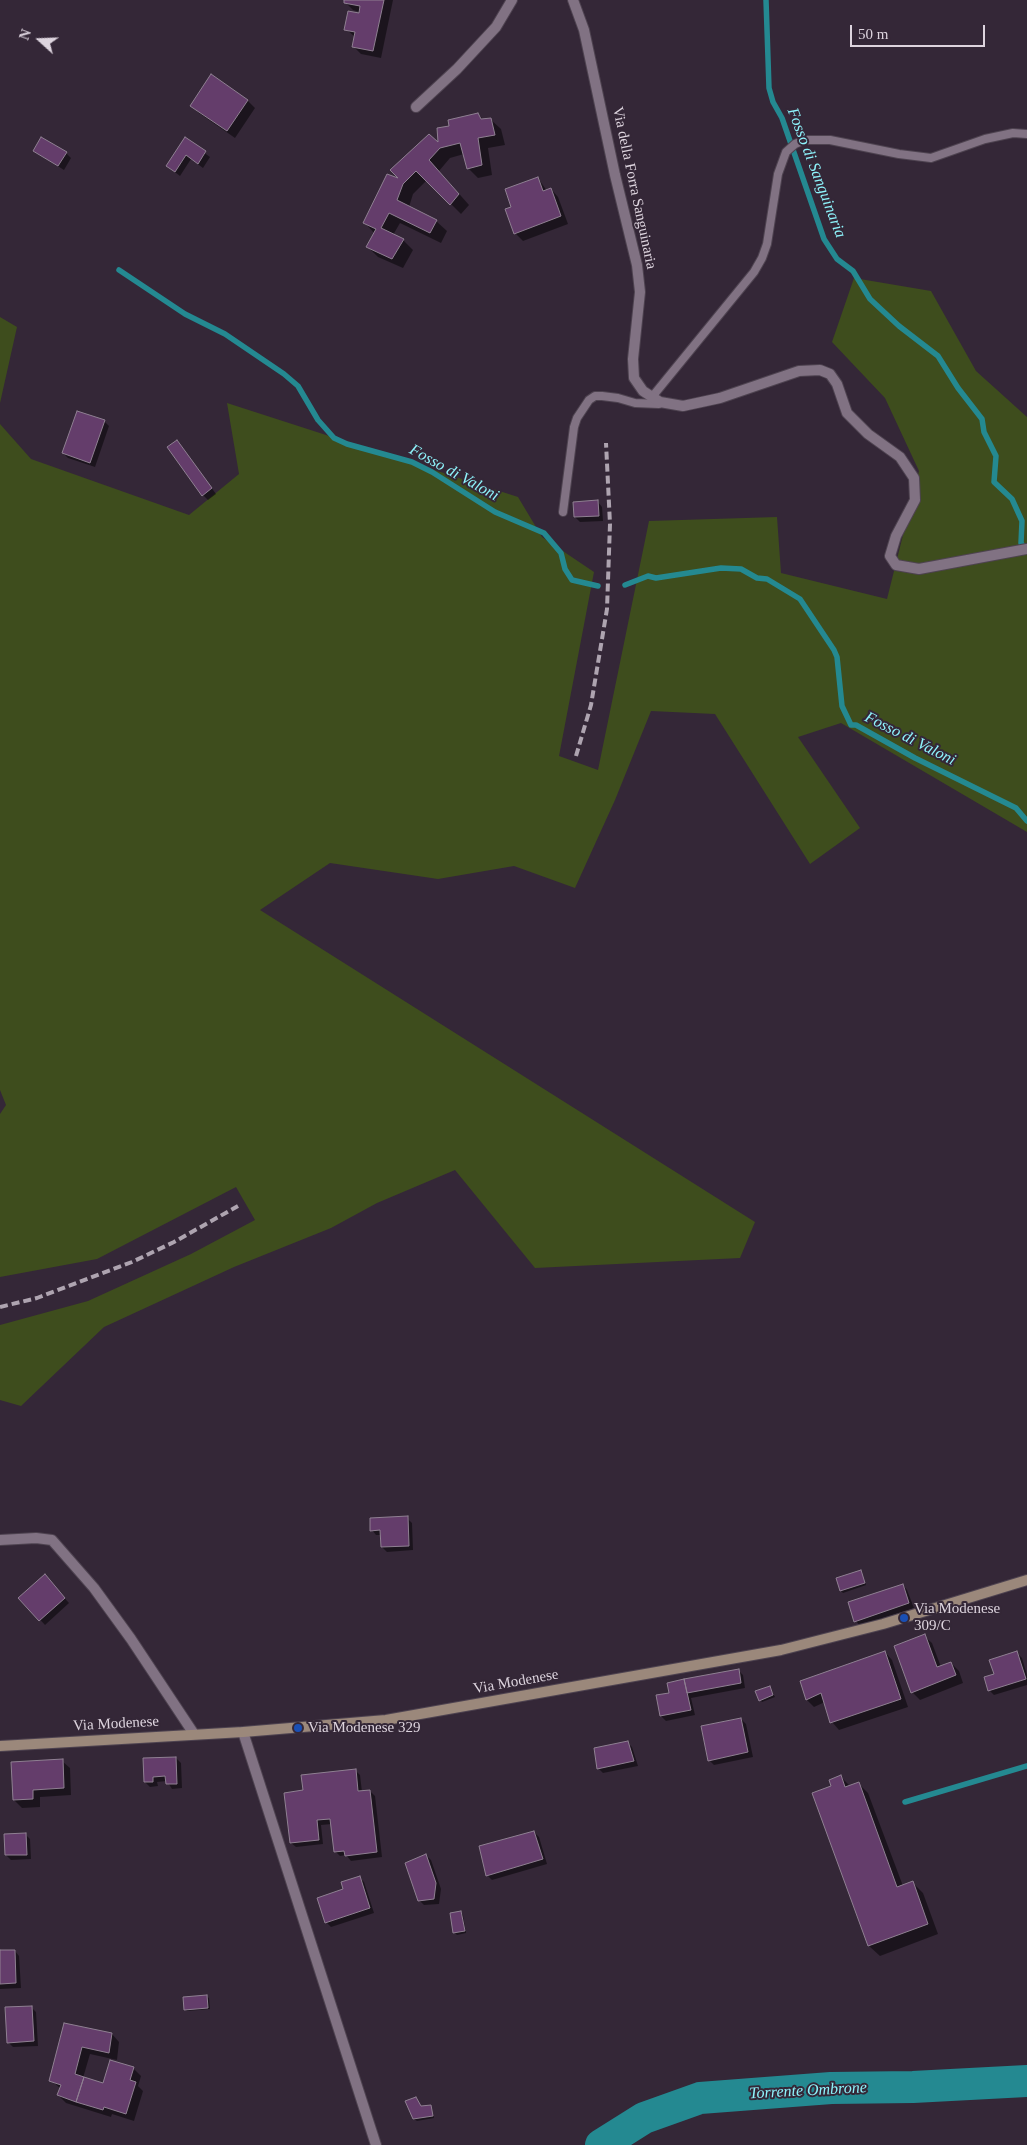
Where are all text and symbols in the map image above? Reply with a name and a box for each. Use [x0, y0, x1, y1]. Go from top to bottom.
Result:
north arrow [15, 15, 65, 65]
scale bar [852, 15, 987, 47]
text: 50 m [858, 26, 888, 42]
text: N [17, 27, 34, 42]
street label: Via della Forra Sanguinaria [608, 105, 660, 271]
water label: Fosso di Sanguinaria [782, 105, 850, 241]
water label: Fosso di Valoni [406, 440, 502, 506]
water label: Fosso di Valoni [861, 708, 959, 770]
place label: Via Modenese 309/C [914, 1600, 1000, 1635]
marker: Via Modenese 309/C [898, 1612, 910, 1624]
street label: Via Modenese [472, 1666, 560, 1698]
street label: Via Modenese [73, 1713, 159, 1735]
place label: Via Modenese 329 [308, 1719, 420, 1737]
marker: Via Modenese 329 [292, 1722, 304, 1734]
water label: Torrente Ombrone [749, 2078, 867, 2104]

